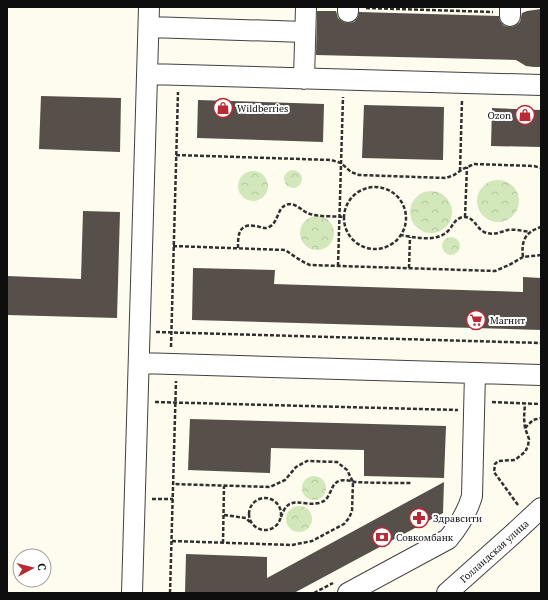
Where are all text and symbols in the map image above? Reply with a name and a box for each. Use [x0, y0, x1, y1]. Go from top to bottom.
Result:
shop icon: Wildberries [212, 97, 234, 119]
place label: Wildberries [237, 102, 288, 115]
shop icon: Ozon [514, 104, 536, 126]
place label: Ozon [488, 109, 511, 122]
supermarket icon: Магнит [465, 309, 487, 331]
place label: Магнит [490, 314, 525, 327]
pharmacy icon: Здравсити [408, 507, 430, 529]
place label: Здравсити [433, 512, 482, 525]
street label: Голландская улица [457, 517, 531, 586]
bank icon: Совкомбанк [371, 526, 393, 548]
place label: Совкомбанк [396, 531, 454, 544]
north arrow [12, 548, 52, 588]
text: С [35, 562, 49, 571]

